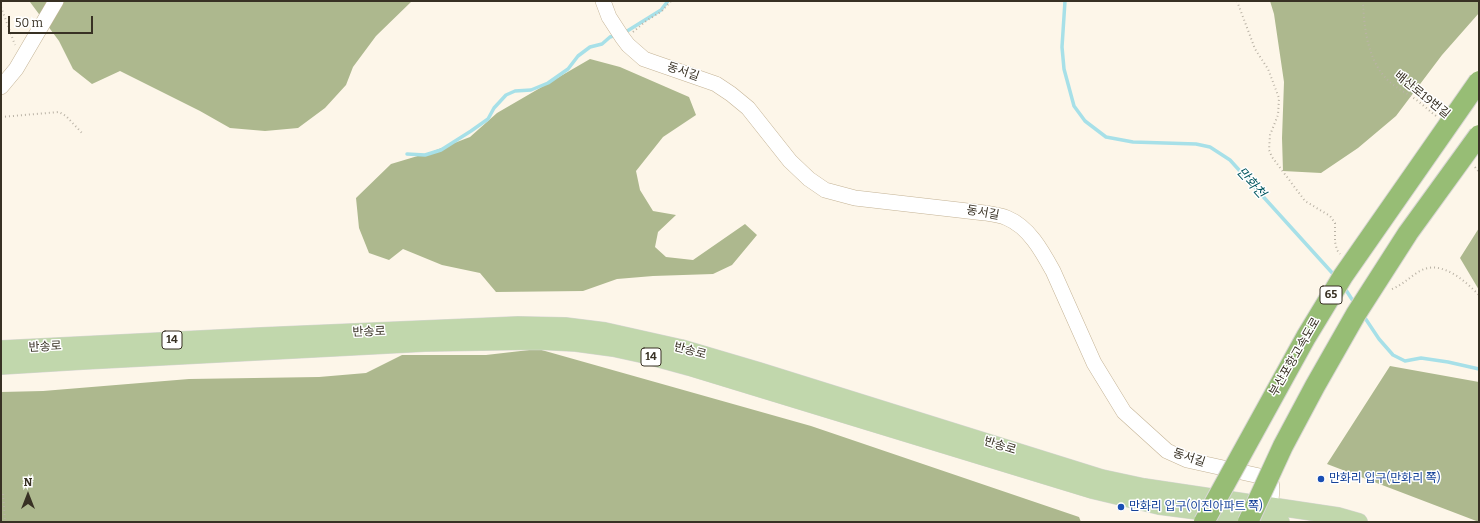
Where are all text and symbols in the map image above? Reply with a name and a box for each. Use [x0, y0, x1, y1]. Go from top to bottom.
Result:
scale bar [10, 8, 95, 34]
text: 50 m [15, 16, 43, 30]
street label: 동서길 [665, 60, 701, 84]
street label: 배산로19번길 [1391, 68, 1453, 122]
water label: 만화천 [1233, 164, 1269, 202]
street label: 동서길 [965, 203, 1001, 223]
road number: 65 [1320, 286, 1342, 304]
street label: 부산포항고속도로 [1267, 315, 1323, 399]
street label: 반송로 [352, 324, 386, 340]
road number: 14 [162, 331, 182, 349]
street label: 반송로 [28, 339, 62, 355]
street label: 반송로 [672, 340, 708, 362]
road number: 14 [641, 348, 661, 366]
street label: 반송로 [982, 434, 1018, 458]
street label: 동서길 [1171, 446, 1207, 470]
place label: 만화리 입구(만화리 쪽) [1329, 472, 1441, 486]
marker: 만화리 입구(만화리 쪽) [1316, 474, 1326, 484]
north arrow [8, 475, 48, 515]
text: N [24, 476, 32, 489]
place label: 만화리 입구(이진아파트 쪽) [1129, 500, 1263, 514]
marker: 만화리 입구(이진아파트 쪽) [1116, 502, 1126, 512]

